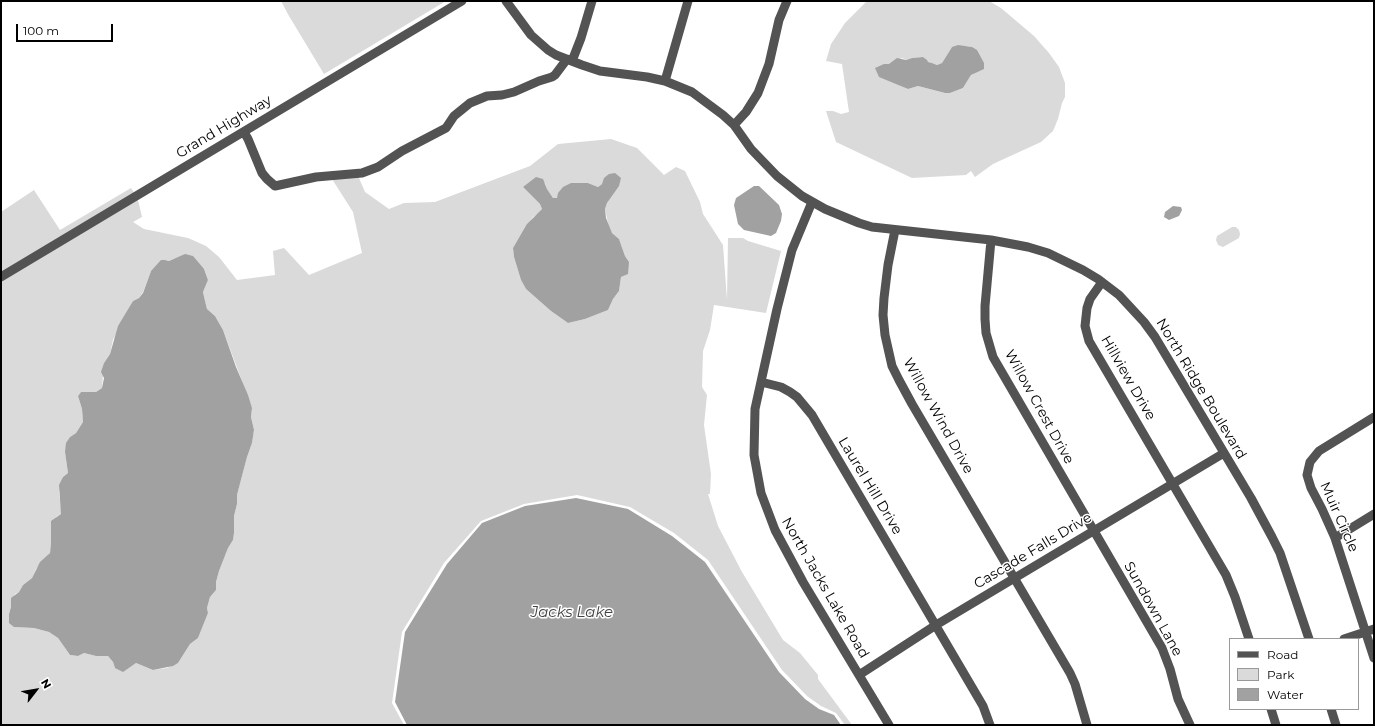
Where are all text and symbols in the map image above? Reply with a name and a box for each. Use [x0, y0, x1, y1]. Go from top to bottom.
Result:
scale bar [18, 16, 115, 42]
text: 100 m [23, 23, 59, 38]
street label: Grand Highway [173, 92, 275, 162]
street label: North Ridge Boulevard [1152, 316, 1250, 462]
street label: Hillview Drive [1097, 333, 1159, 423]
street label: Willow Crest Drive [1001, 347, 1077, 467]
street label: Willow Wind Drive [899, 355, 977, 477]
street label: Laurel Hill Drive [834, 434, 906, 538]
street label: Muir Circle [1316, 479, 1362, 555]
street label: Cascade Falls Drive [971, 509, 1095, 593]
street label: North Jacks Lake Road [778, 515, 872, 661]
street label: Sundown Lane [1120, 559, 1186, 659]
water label: Jacks Lake [531, 604, 613, 622]
legend [1229, 638, 1359, 710]
text: Road [1267, 647, 1298, 662]
text: Park [1267, 667, 1294, 682]
north arrow [16, 670, 56, 710]
text: N [38, 676, 55, 691]
text: Water [1267, 687, 1303, 702]

